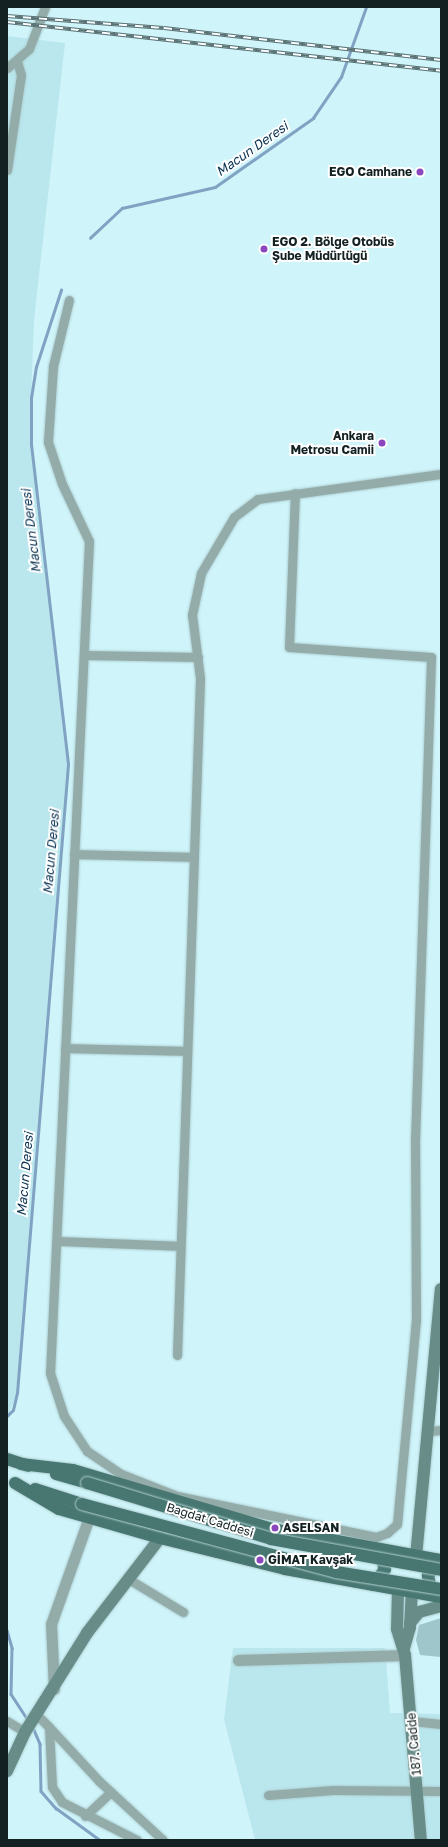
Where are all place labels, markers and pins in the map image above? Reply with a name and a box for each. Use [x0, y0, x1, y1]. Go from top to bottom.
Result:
place label: EGO Camhane [329, 165, 412, 179]
marker: EGO Camhane [415, 167, 425, 177]
place label: EGO 2. Bölge Otobüs Şube Müdürlüğü [272, 235, 394, 263]
marker: EGO 2. Bölge Otobüs Şube Müdürlüğü [259, 244, 269, 254]
place label: Ankara Metrosu Camii [290, 429, 374, 457]
marker: Ankara Metrosu Camii [377, 438, 387, 448]
place label: ASELSAN [283, 1521, 339, 1535]
marker: ASELSAN [270, 1523, 280, 1533]
place label: GİMAT Kavşak [268, 1553, 353, 1567]
marker: GİMAT Kavşak [255, 1555, 265, 1565]

